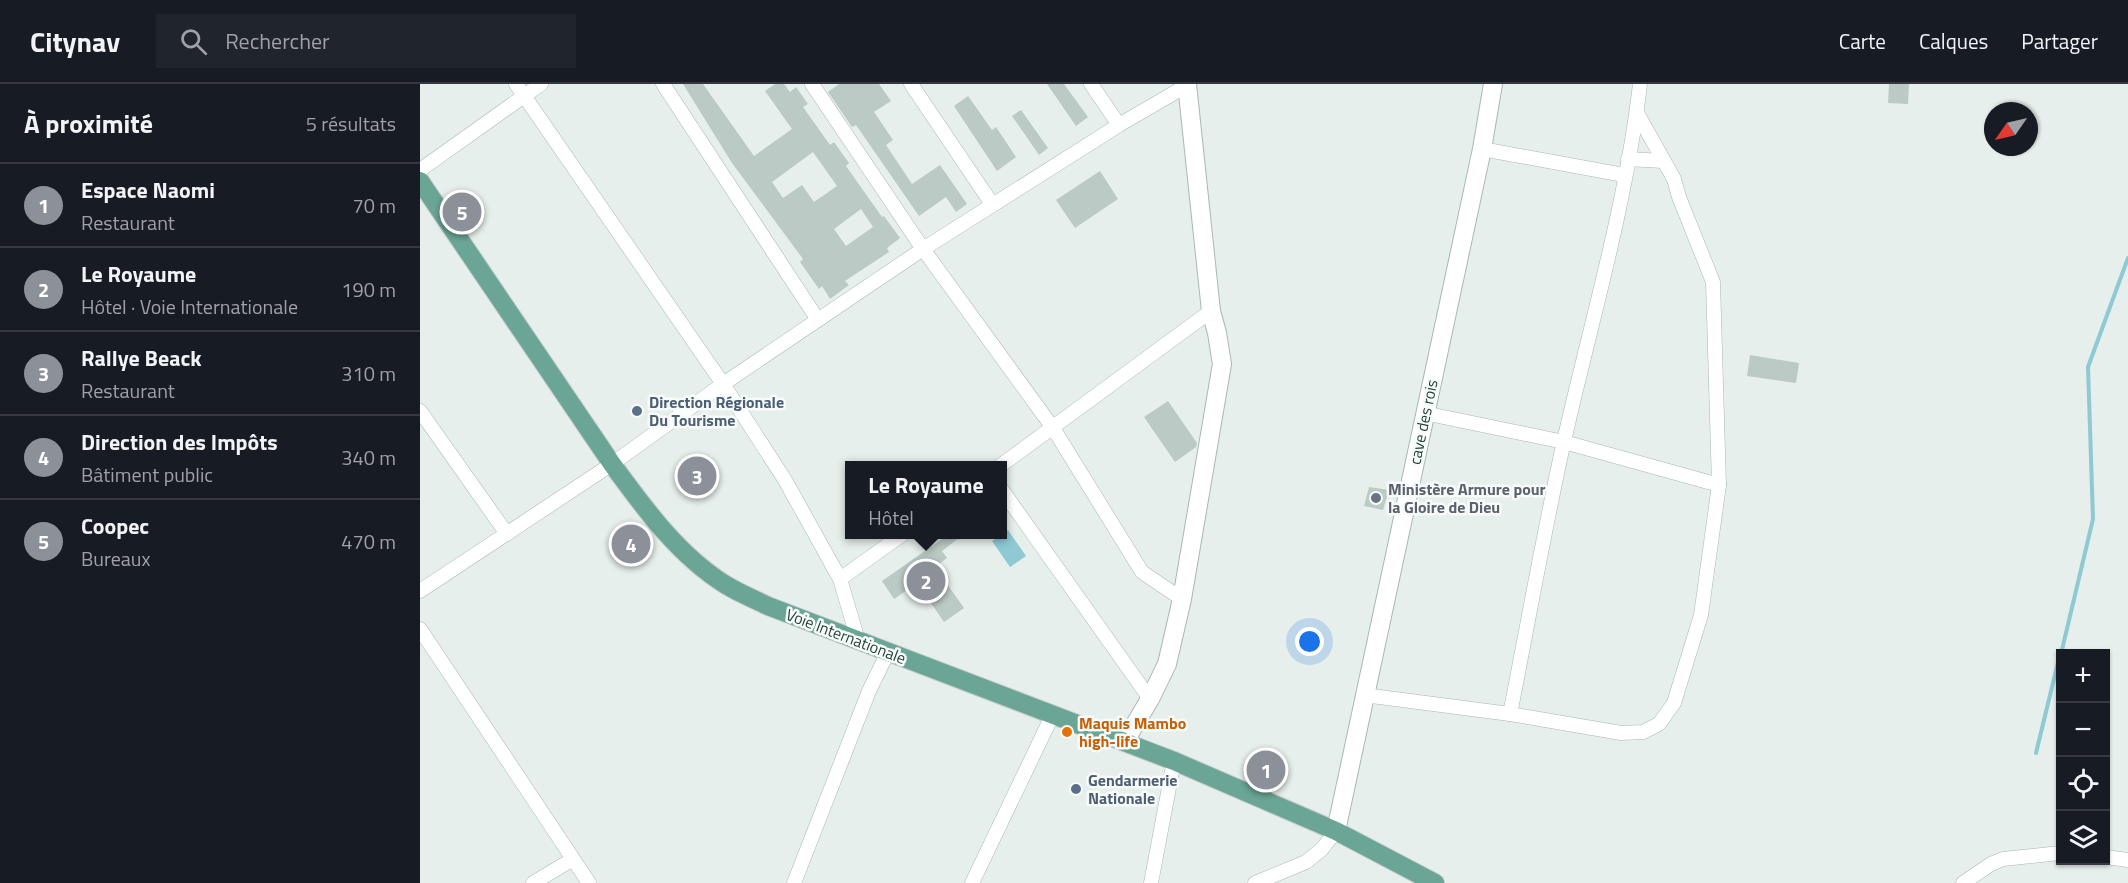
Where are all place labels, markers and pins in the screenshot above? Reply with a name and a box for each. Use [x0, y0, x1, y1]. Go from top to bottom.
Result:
pin: 5 [442, 190, 482, 234]
place label: Direction Régionale Du Tourisme [649, 390, 784, 432]
marker: Direction Régionale Du Tourisme [630, 404, 644, 418]
pin: 3 [678, 454, 716, 498]
place label: Ministère Armure pour la Gloire de Dieu [1388, 477, 1546, 519]
marker: Ministère Armure pour la Gloire de Dieu [1369, 491, 1383, 505]
pin: 4 [612, 522, 650, 566]
pin: 2 [906, 558, 946, 604]
place label: Maquis Mambo high-life [1079, 711, 1186, 753]
marker: Maquis Mambo high-life [1060, 725, 1074, 739]
pin: 1 [1246, 748, 1286, 792]
place label: Gendarmerie Nationale [1088, 768, 1178, 810]
marker: Gendarmerie Nationale [1069, 782, 1083, 796]

